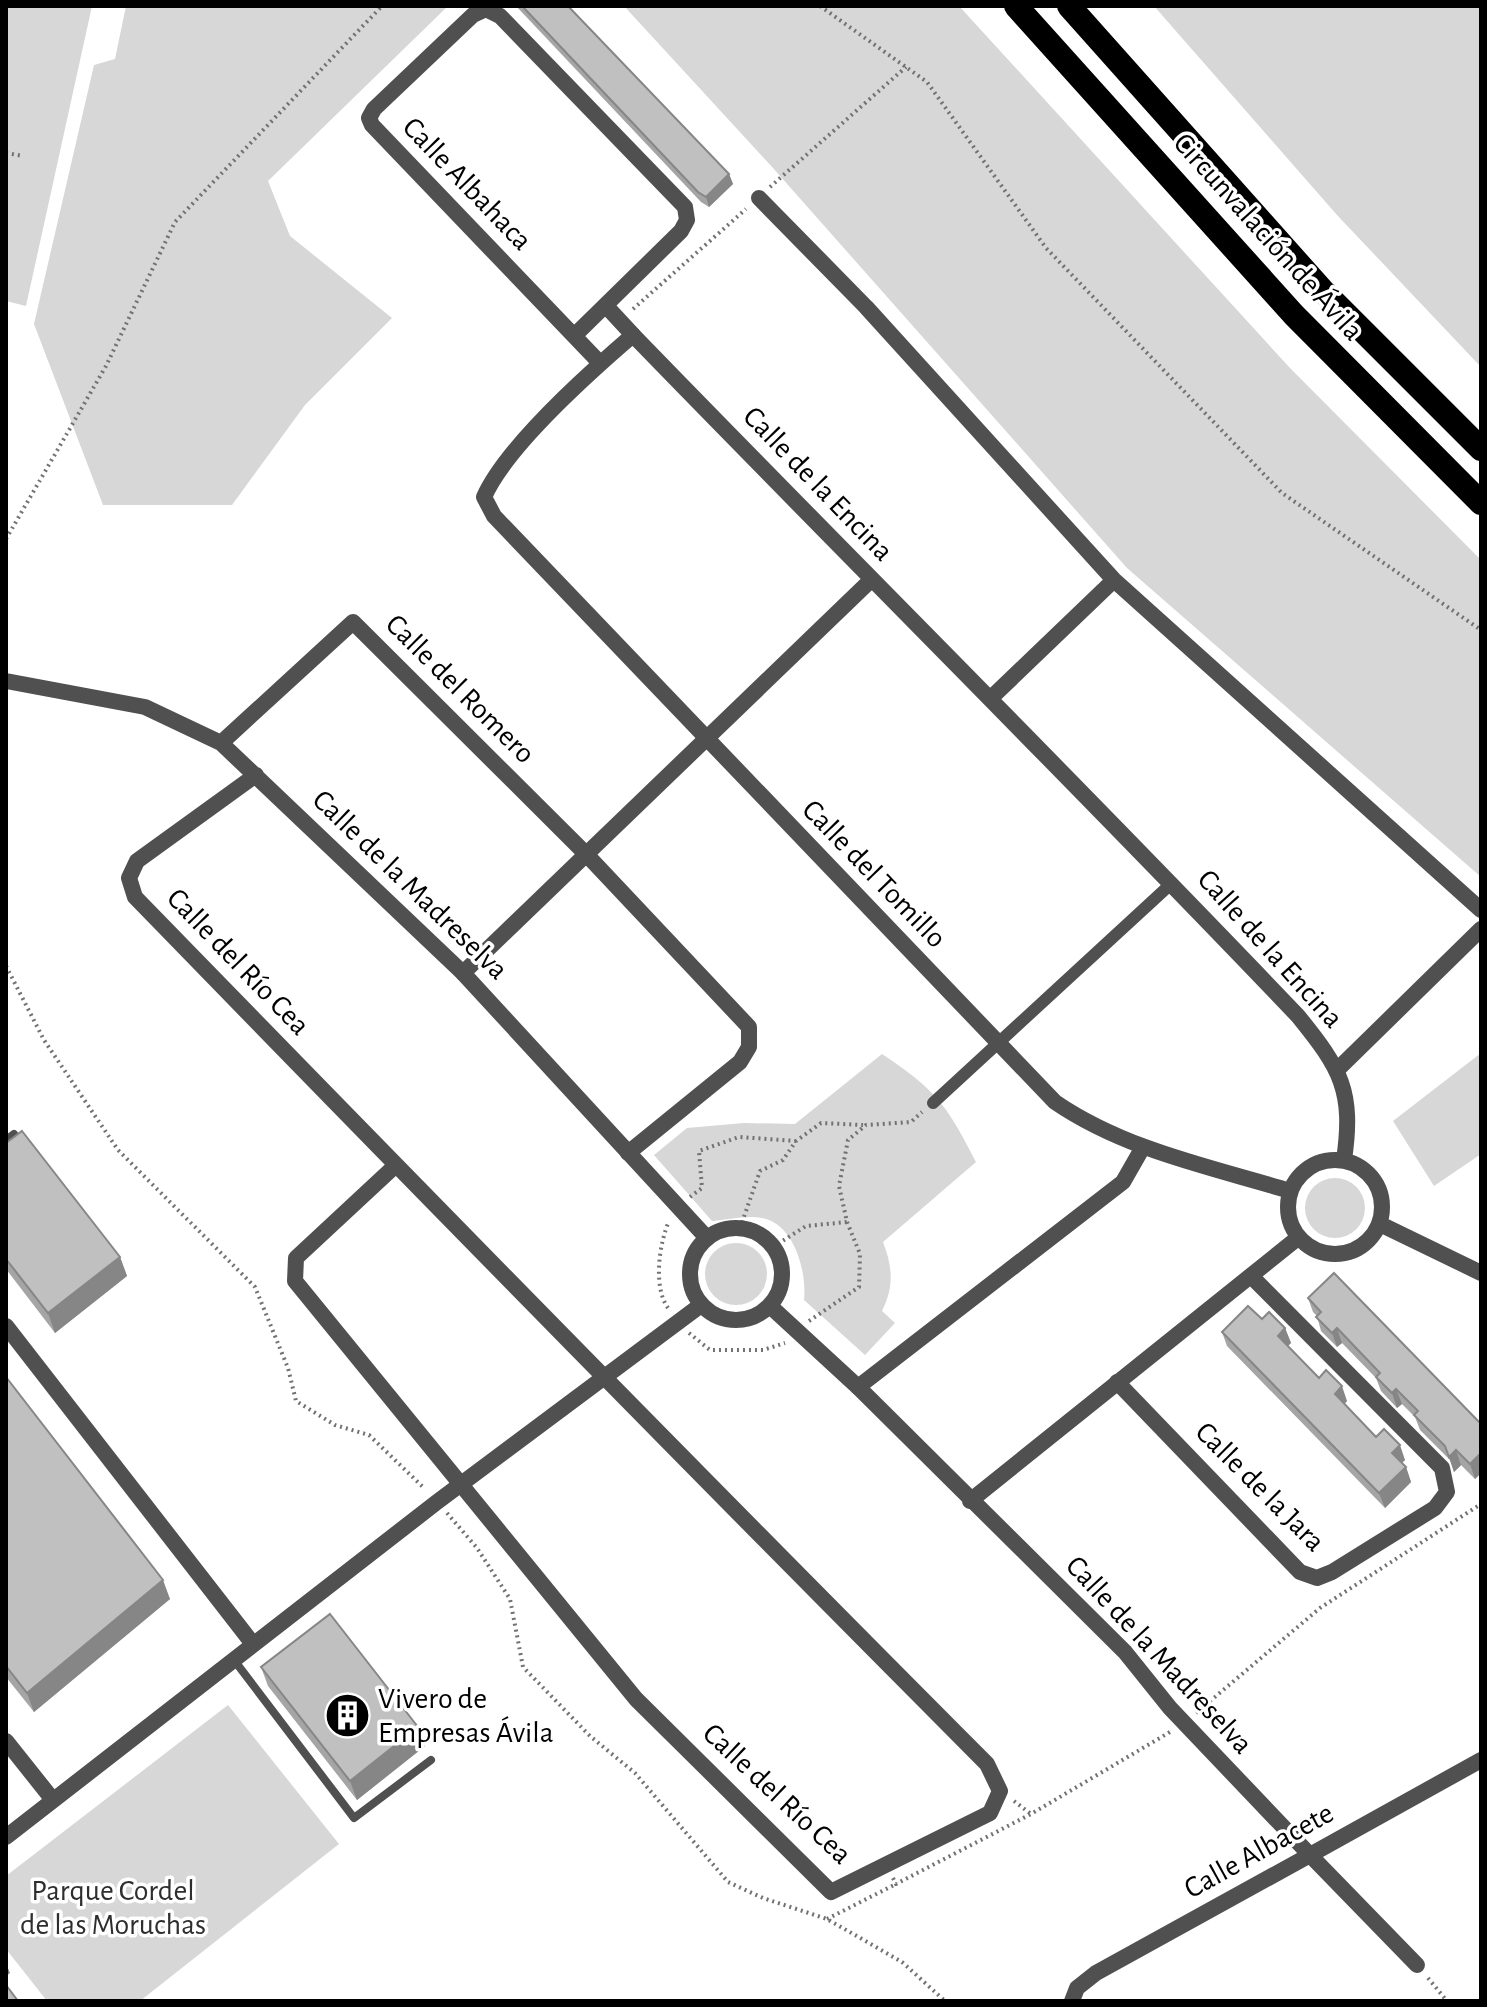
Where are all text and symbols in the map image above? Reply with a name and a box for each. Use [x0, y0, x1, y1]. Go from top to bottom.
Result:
street label: Calle Albahaca [397, 112, 537, 256]
street label: Circunvalación de Ávila [1167, 126, 1370, 346]
street label: Calle de la Encina [737, 401, 899, 567]
street label: Calle del Romero [380, 609, 540, 769]
street label: Calle de la Madreselva [307, 785, 513, 985]
street label: Calle del Tomillo [796, 794, 952, 954]
street label: Calle de la Encina [1191, 864, 1349, 1034]
street label: Calle del Río Cea [161, 883, 315, 1041]
street label: Calle de la Jara [1190, 1417, 1330, 1557]
street label: Calle de la Madreselva [1060, 1550, 1258, 1760]
place label: Vivero de Empresas Ávila [378, 1684, 554, 1748]
building icon: Vivero de Empresas Ávila [323, 1692, 371, 1740]
street label: Calle del Río Cea [697, 1718, 857, 1870]
street label: Calle Albacete [1179, 1798, 1339, 1904]
park label: Parque Cordel de las Moruchas [20, 1876, 206, 1940]

